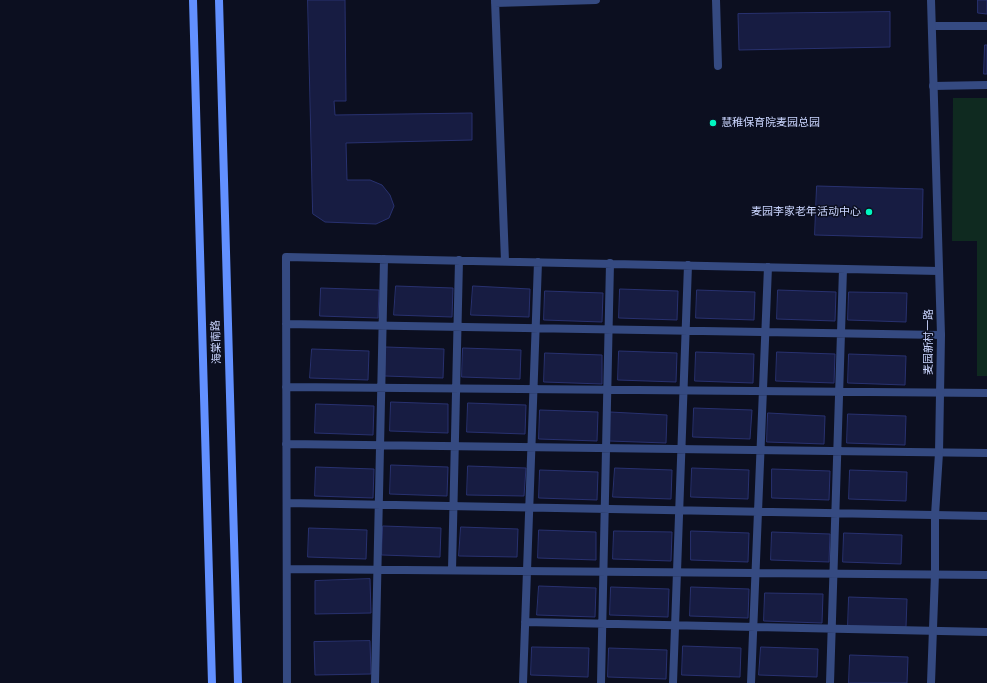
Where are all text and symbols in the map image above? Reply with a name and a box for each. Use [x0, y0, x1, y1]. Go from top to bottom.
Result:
place label: 慧稚保育院麦园总园 [721, 116, 820, 130]
marker: 慧稚保育院麦园总园 [708, 118, 718, 128]
place label: 麦园李家老年活动中心 [751, 205, 861, 219]
marker: 麦园李家老年活动中心 [864, 207, 874, 217]
street label: 麦园新村一路 [922, 309, 936, 375]
street label: 海棠南路 [210, 320, 224, 364]

